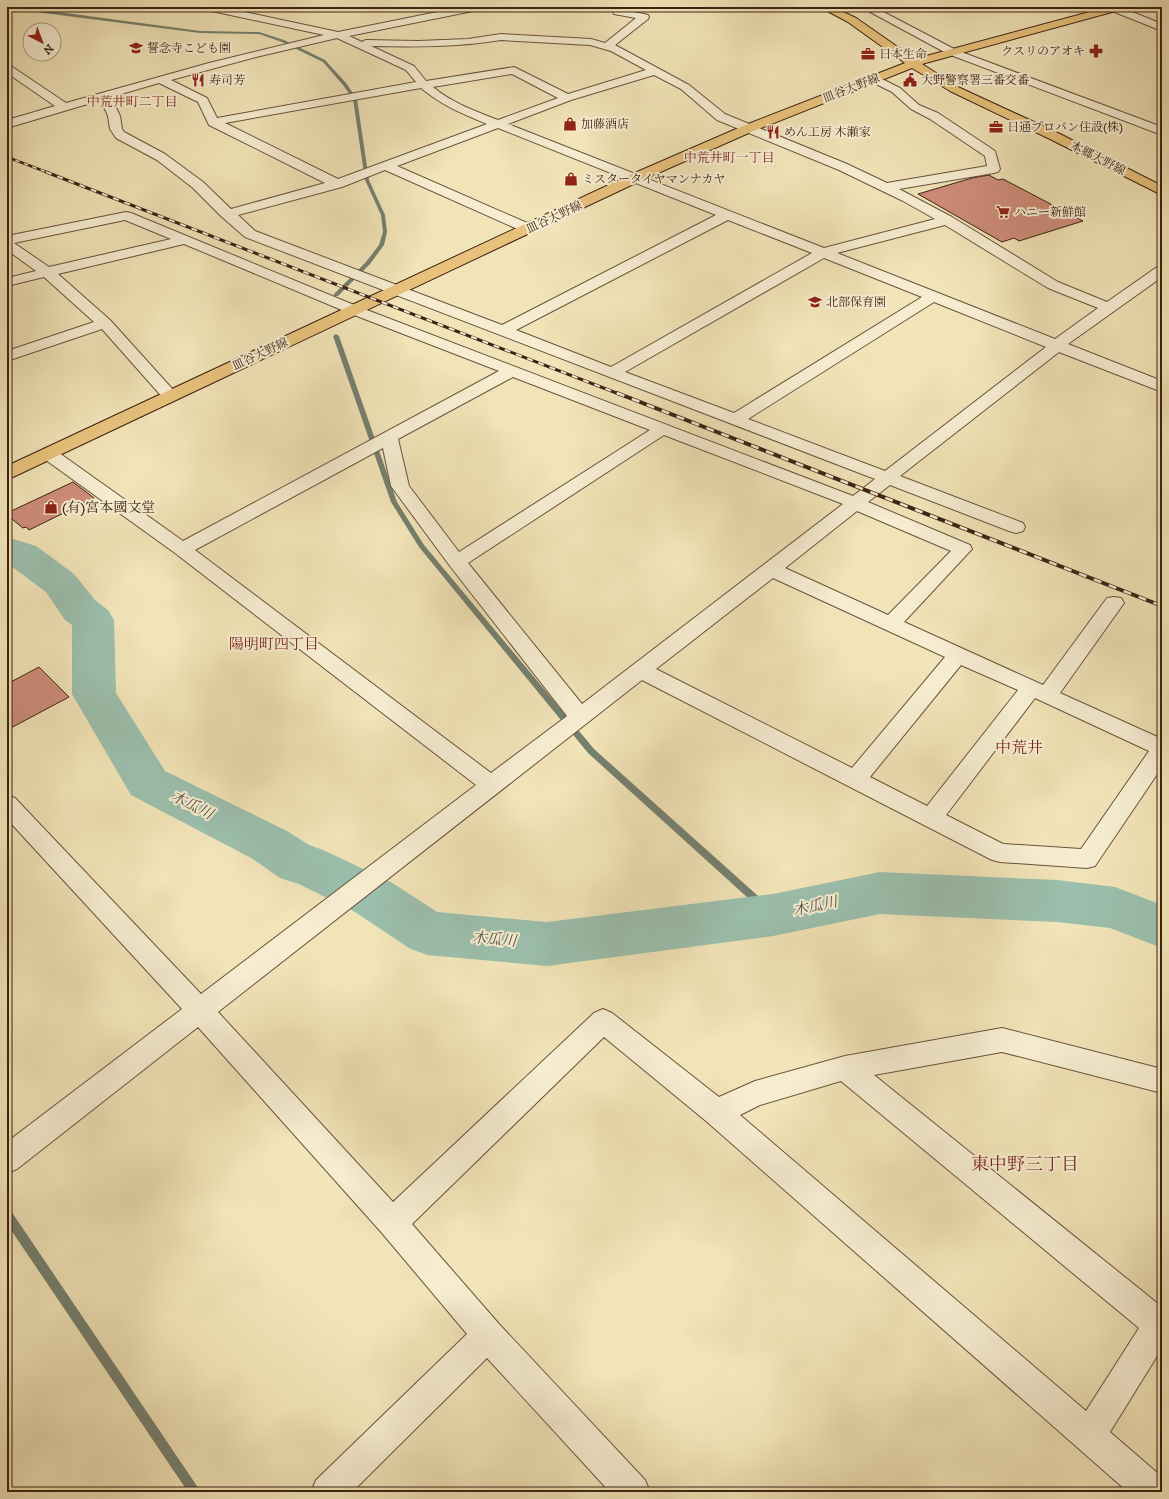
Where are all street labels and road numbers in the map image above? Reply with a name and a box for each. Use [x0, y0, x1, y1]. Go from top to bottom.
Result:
street label: 皿谷大野線 [820, 71, 882, 106]
street label: 本郷大野線 [1068, 138, 1128, 179]
street label: 皿谷大野線 [524, 198, 585, 237]
street label: 皿谷大野線 [230, 335, 291, 374]

